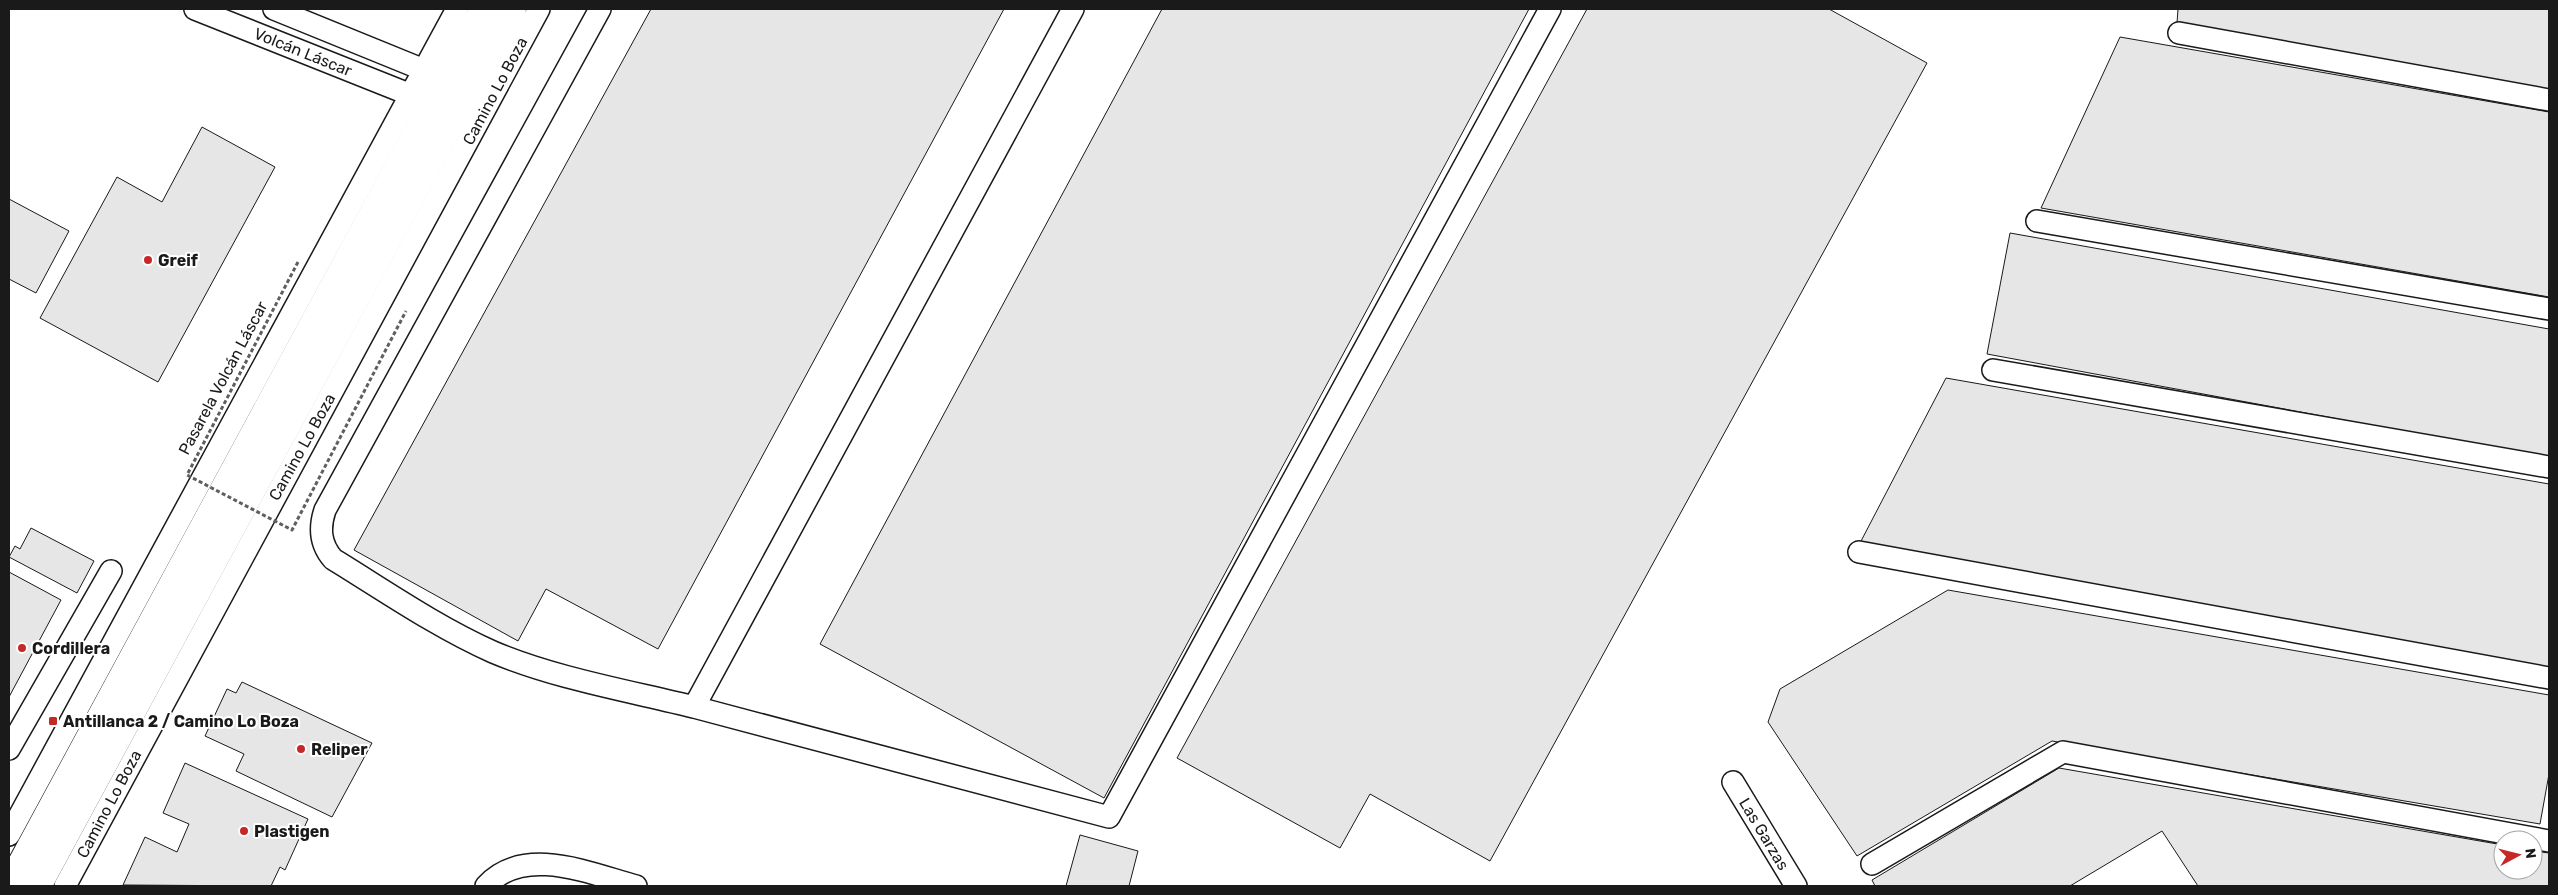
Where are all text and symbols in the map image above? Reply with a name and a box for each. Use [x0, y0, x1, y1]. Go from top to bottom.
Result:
street label: Volcán Láscar [251, 24, 355, 80]
street label: Camino Lo Boza [459, 34, 531, 148]
place label: Greif [158, 251, 199, 270]
marker: Greif [142, 254, 154, 266]
street label: Pasarela Volcán Láscar [175, 298, 271, 458]
street label: Camino Lo Boza [265, 390, 339, 504]
place label: Cordillera [32, 639, 110, 658]
marker: Cordillera [16, 642, 28, 654]
place label: Antillanca 2 / Camino Lo Boza [63, 712, 299, 731]
marker: Antillanca 2 / Camino Lo Boza [47, 715, 59, 727]
place label: Reliper [311, 740, 368, 759]
marker: Reliper [295, 743, 307, 755]
street label: Camino Lo Boza [73, 747, 145, 861]
street label: Las Garzas [1735, 794, 1793, 874]
place label: Plastigen [254, 822, 330, 841]
marker: Plastigen [238, 825, 250, 837]
north arrow [2493, 830, 2543, 880]
text: N [2521, 847, 2539, 860]

